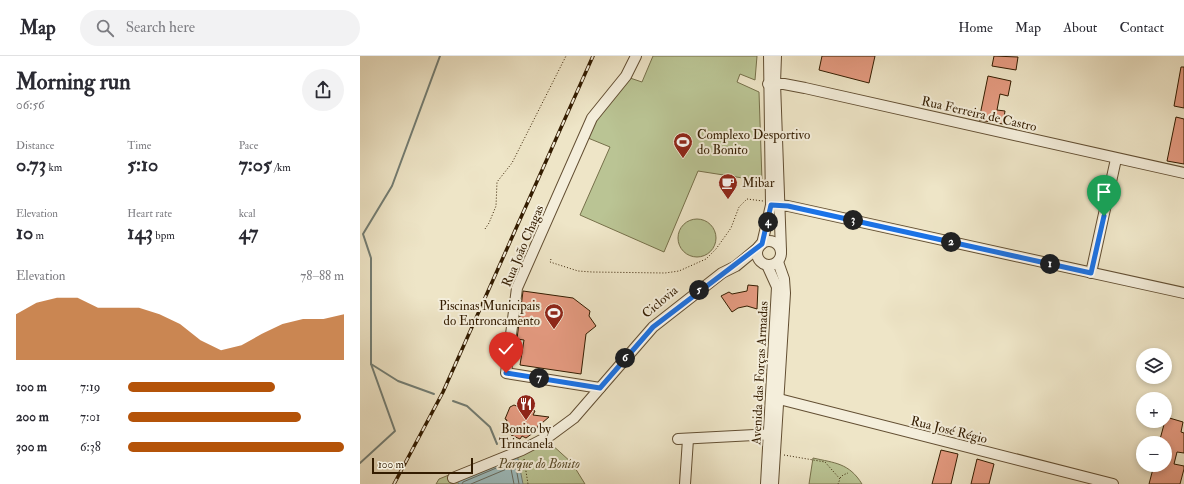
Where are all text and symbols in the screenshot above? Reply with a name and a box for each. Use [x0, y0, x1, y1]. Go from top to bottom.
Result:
search box [80, 10, 360, 46]
text: Map [20, 16, 56, 40]
icon: search [94, 17, 116, 39]
text: Search here [126, 18, 195, 37]
text: Home [958, 19, 993, 36]
text: Map [1015, 19, 1041, 36]
text: About [1063, 19, 1097, 36]
text: Contact [1119, 19, 1164, 36]
text: Morning run [16, 68, 131, 96]
button: share [302, 69, 344, 111]
street label: Rua Ferreira de Castro [920, 93, 1038, 135]
text: 06:56 [16, 97, 45, 113]
place label: Complexo Desportivo do Bonito [697, 127, 810, 158]
sports icon: Complexo Desportivo do Bonito [672, 131, 694, 159]
text: Distance [16, 139, 54, 152]
text: Time [127, 139, 151, 152]
text: Pace [239, 139, 258, 152]
text: 0.73 [16, 152, 46, 177]
text: 5:10 [127, 152, 158, 177]
text: 7:05 [239, 152, 272, 177]
text: km [46, 161, 62, 174]
text: /km [272, 161, 291, 174]
cafe icon: Mibar [717, 172, 739, 200]
place label: Mibar [742, 175, 775, 191]
pin [1087, 175, 1121, 216]
icon: arrive [1093, 181, 1115, 203]
street label: Rua João Chagas [499, 202, 548, 289]
text: Elevation [16, 207, 58, 220]
text: Heart rate [127, 207, 172, 220]
text: kcal [239, 207, 256, 220]
pin: 3 [843, 210, 863, 230]
pin: 4 [758, 212, 778, 232]
text: 3 [851, 213, 855, 226]
text: 4 [765, 215, 771, 228]
text: 10 [16, 220, 33, 245]
text: 143 [127, 220, 153, 245]
text: 47 [239, 220, 258, 245]
text: m [33, 229, 44, 242]
text: bpm [153, 229, 175, 242]
pin: 2 [941, 232, 961, 252]
text: 2 [948, 235, 954, 248]
pin: 1 [1040, 254, 1060, 274]
text: 1 [1048, 257, 1052, 270]
text: Elevation [16, 268, 66, 284]
text: 78–88 m [300, 268, 344, 284]
pin: 5 [689, 280, 709, 300]
street label: Ciclovia [639, 282, 682, 322]
text: 5 [697, 283, 701, 296]
place label: Piscinas Municipais do Entroncamento [439, 298, 541, 329]
street label: Avenida das Forças Armadas [748, 300, 772, 446]
sports icon: Piscinas Municipais do Entroncamento [543, 302, 565, 330]
pin [489, 332, 523, 373]
icon: check [495, 338, 517, 360]
pin: 6 [615, 348, 635, 368]
map controls [1136, 348, 1172, 472]
button: layers [1136, 348, 1172, 384]
text: 6 [622, 351, 628, 364]
pin: 7 [529, 368, 549, 388]
text: 7 [536, 371, 542, 384]
text: 100 m [16, 379, 47, 395]
text: 7:19 [80, 379, 100, 395]
button: + [1136, 392, 1172, 428]
restaurant icon: Bonito by Trincanela [515, 393, 537, 421]
text: 200 m [16, 409, 49, 425]
text: 7:01 [80, 409, 100, 425]
street label: Rua José Régio [909, 413, 989, 447]
place label: Bonito by Trincanela [499, 421, 554, 452]
button: − [1136, 436, 1172, 472]
text: 300 m [16, 439, 47, 455]
text: 6:38 [80, 439, 101, 455]
scale bar [372, 456, 473, 475]
park label: Parque do Bonito [497, 456, 580, 472]
text: 100 m [378, 458, 404, 471]

